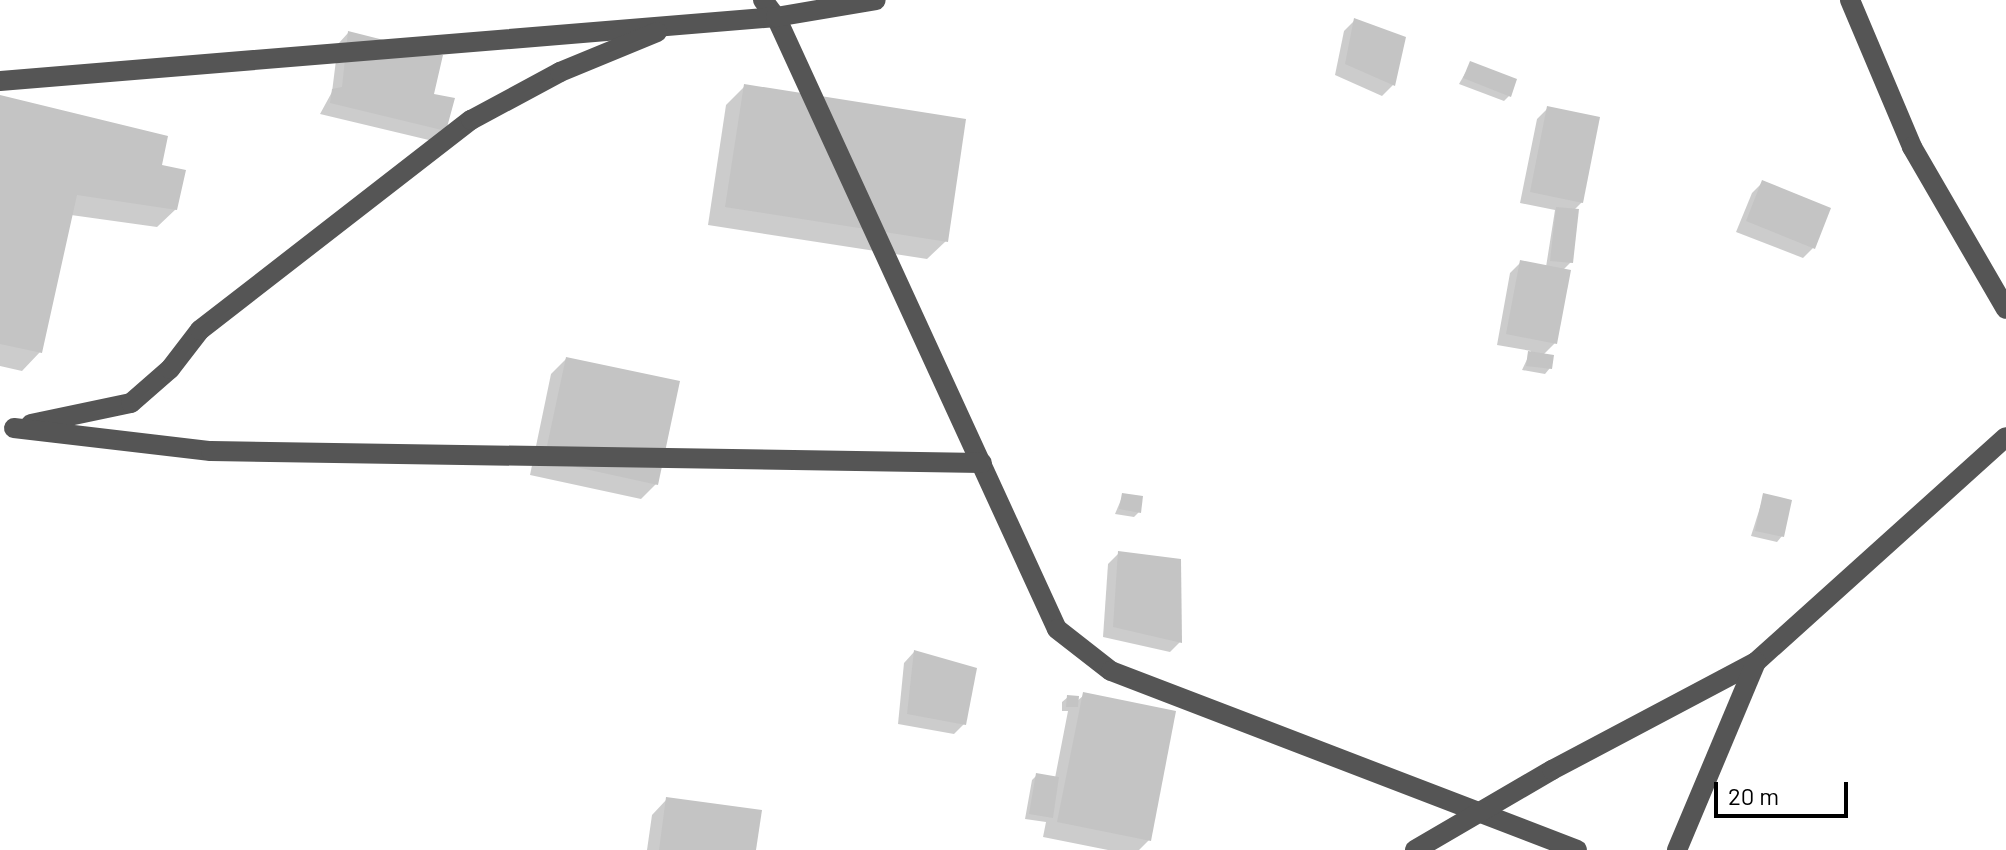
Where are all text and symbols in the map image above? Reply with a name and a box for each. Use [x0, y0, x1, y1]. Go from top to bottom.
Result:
scale bar [1718, 766, 1852, 816]
text: 20 m [1728, 781, 1779, 810]

